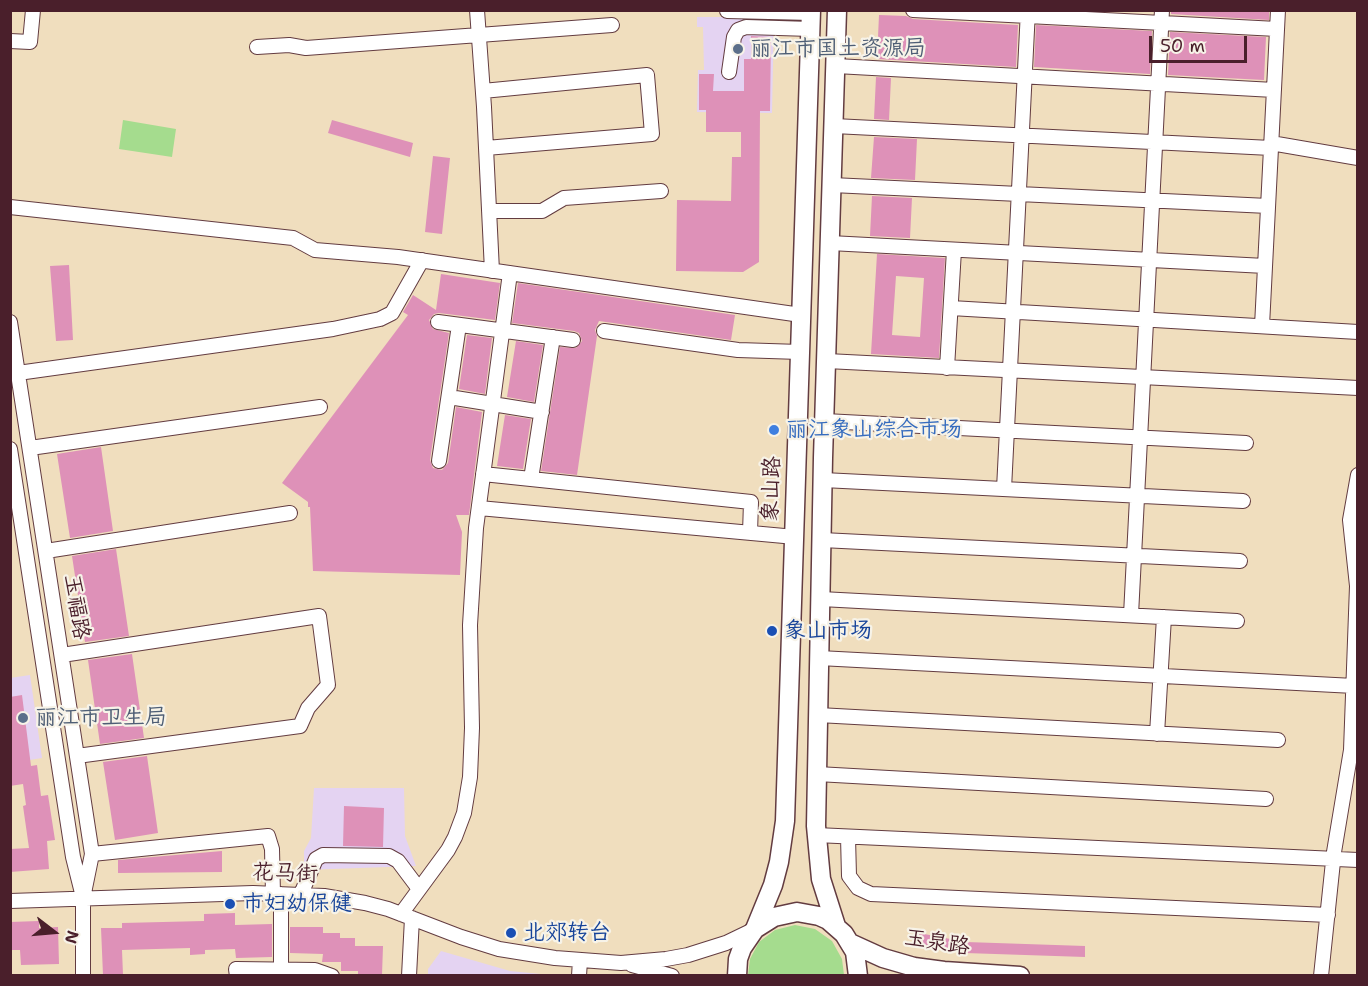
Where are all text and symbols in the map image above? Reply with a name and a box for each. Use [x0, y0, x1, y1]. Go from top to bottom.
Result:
scale bar [1152, 24, 1250, 62]
text: 50 m [1160, 34, 1205, 58]
place label: 丽江市国土资源局 [750, 36, 926, 62]
marker: 丽江市国土资源局 [731, 42, 745, 56]
place label: 丽江象山综合市场 [786, 417, 962, 443]
marker: 丽江象山综合市场 [767, 423, 781, 437]
street label: 象山路 [758, 456, 786, 522]
street label: 玉福路 [58, 572, 94, 642]
place label: 象山市场 [784, 618, 872, 644]
marker: 象山市场 [765, 624, 779, 638]
place label: 丽江市卫生局 [35, 705, 167, 731]
marker: 丽江市卫生局 [16, 711, 30, 725]
street label: 花马街 [252, 860, 318, 888]
place label: 市妇幼保健 [242, 891, 352, 917]
marker: 市妇幼保健 [223, 897, 237, 911]
north arrow [24, 902, 84, 962]
place label: 北郊转台 [523, 920, 611, 946]
street label: 玉泉路 [902, 925, 972, 961]
marker: 北郊转台 [504, 926, 518, 940]
text: N [60, 928, 84, 946]

